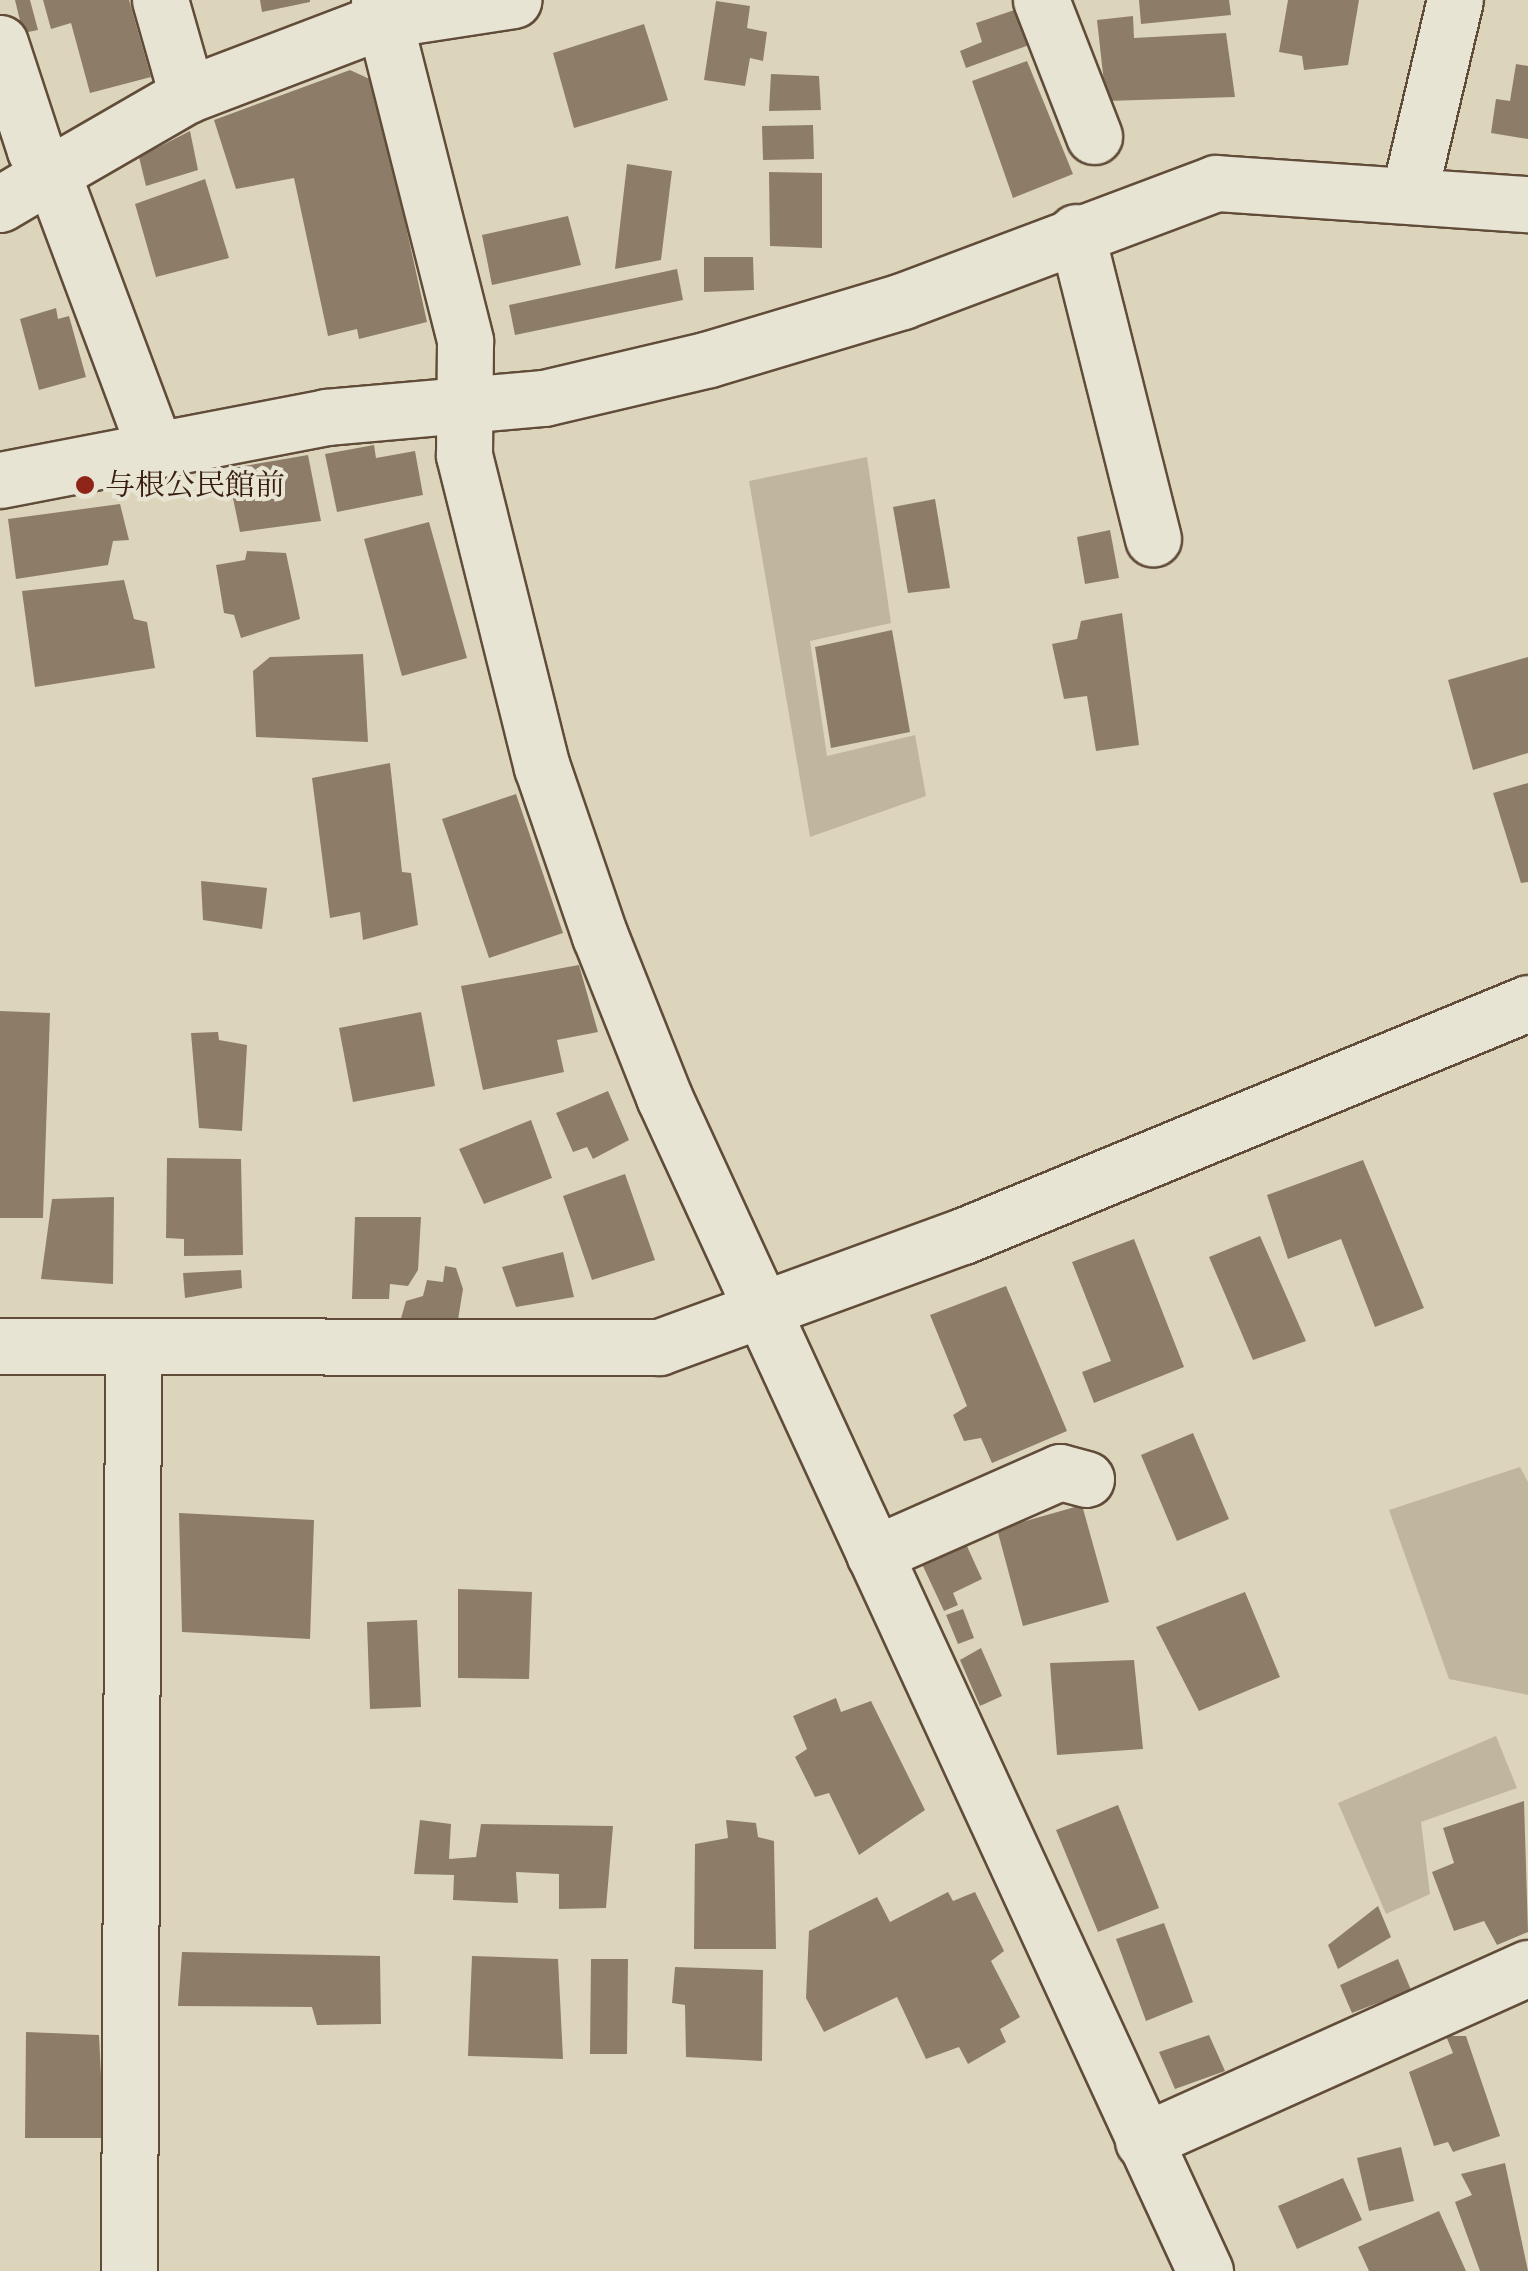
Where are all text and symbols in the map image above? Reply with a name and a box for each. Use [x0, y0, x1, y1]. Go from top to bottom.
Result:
place label: 与根公民館前 [105, 467, 285, 503]
marker: 与根公民館前 [74, 474, 96, 496]

